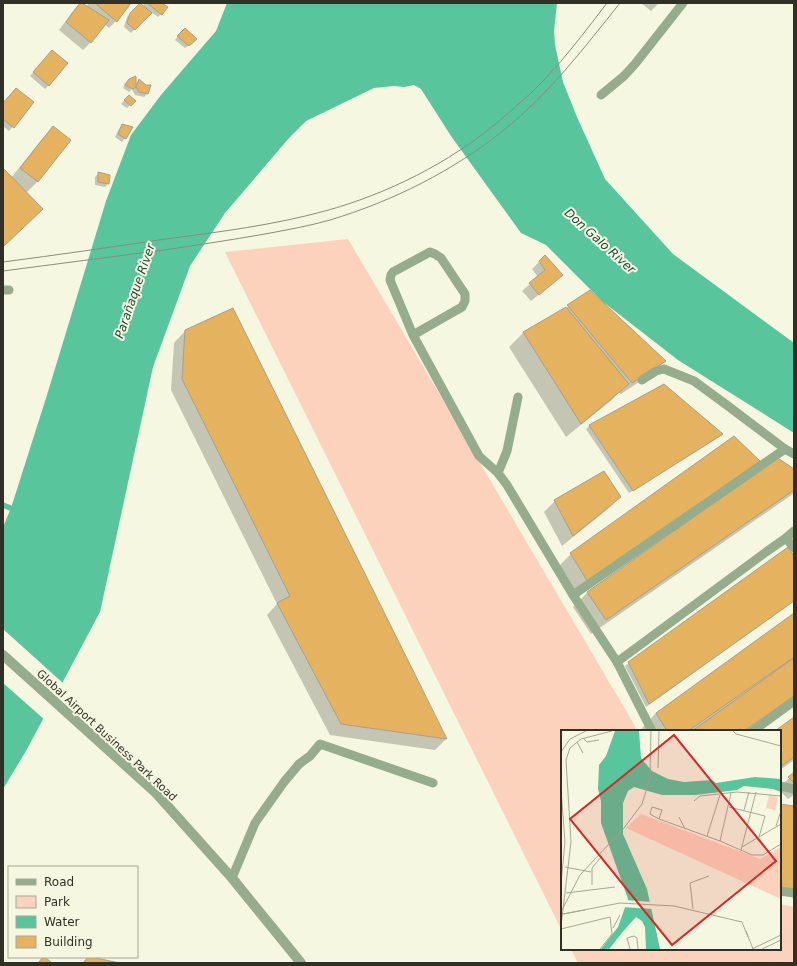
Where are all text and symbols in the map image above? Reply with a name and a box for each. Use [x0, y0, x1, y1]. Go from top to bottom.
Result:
water label: Don Galo River [562, 206, 639, 277]
water label: Parañaque River [112, 241, 158, 340]
street label: Global Airport Business Park Road [34, 667, 179, 804]
inset map [561, 730, 781, 950]
legend [8, 866, 138, 958]
text: Road [44, 875, 74, 889]
text: Park [44, 895, 70, 909]
text: Water [44, 915, 80, 929]
text: Building [44, 935, 93, 949]

